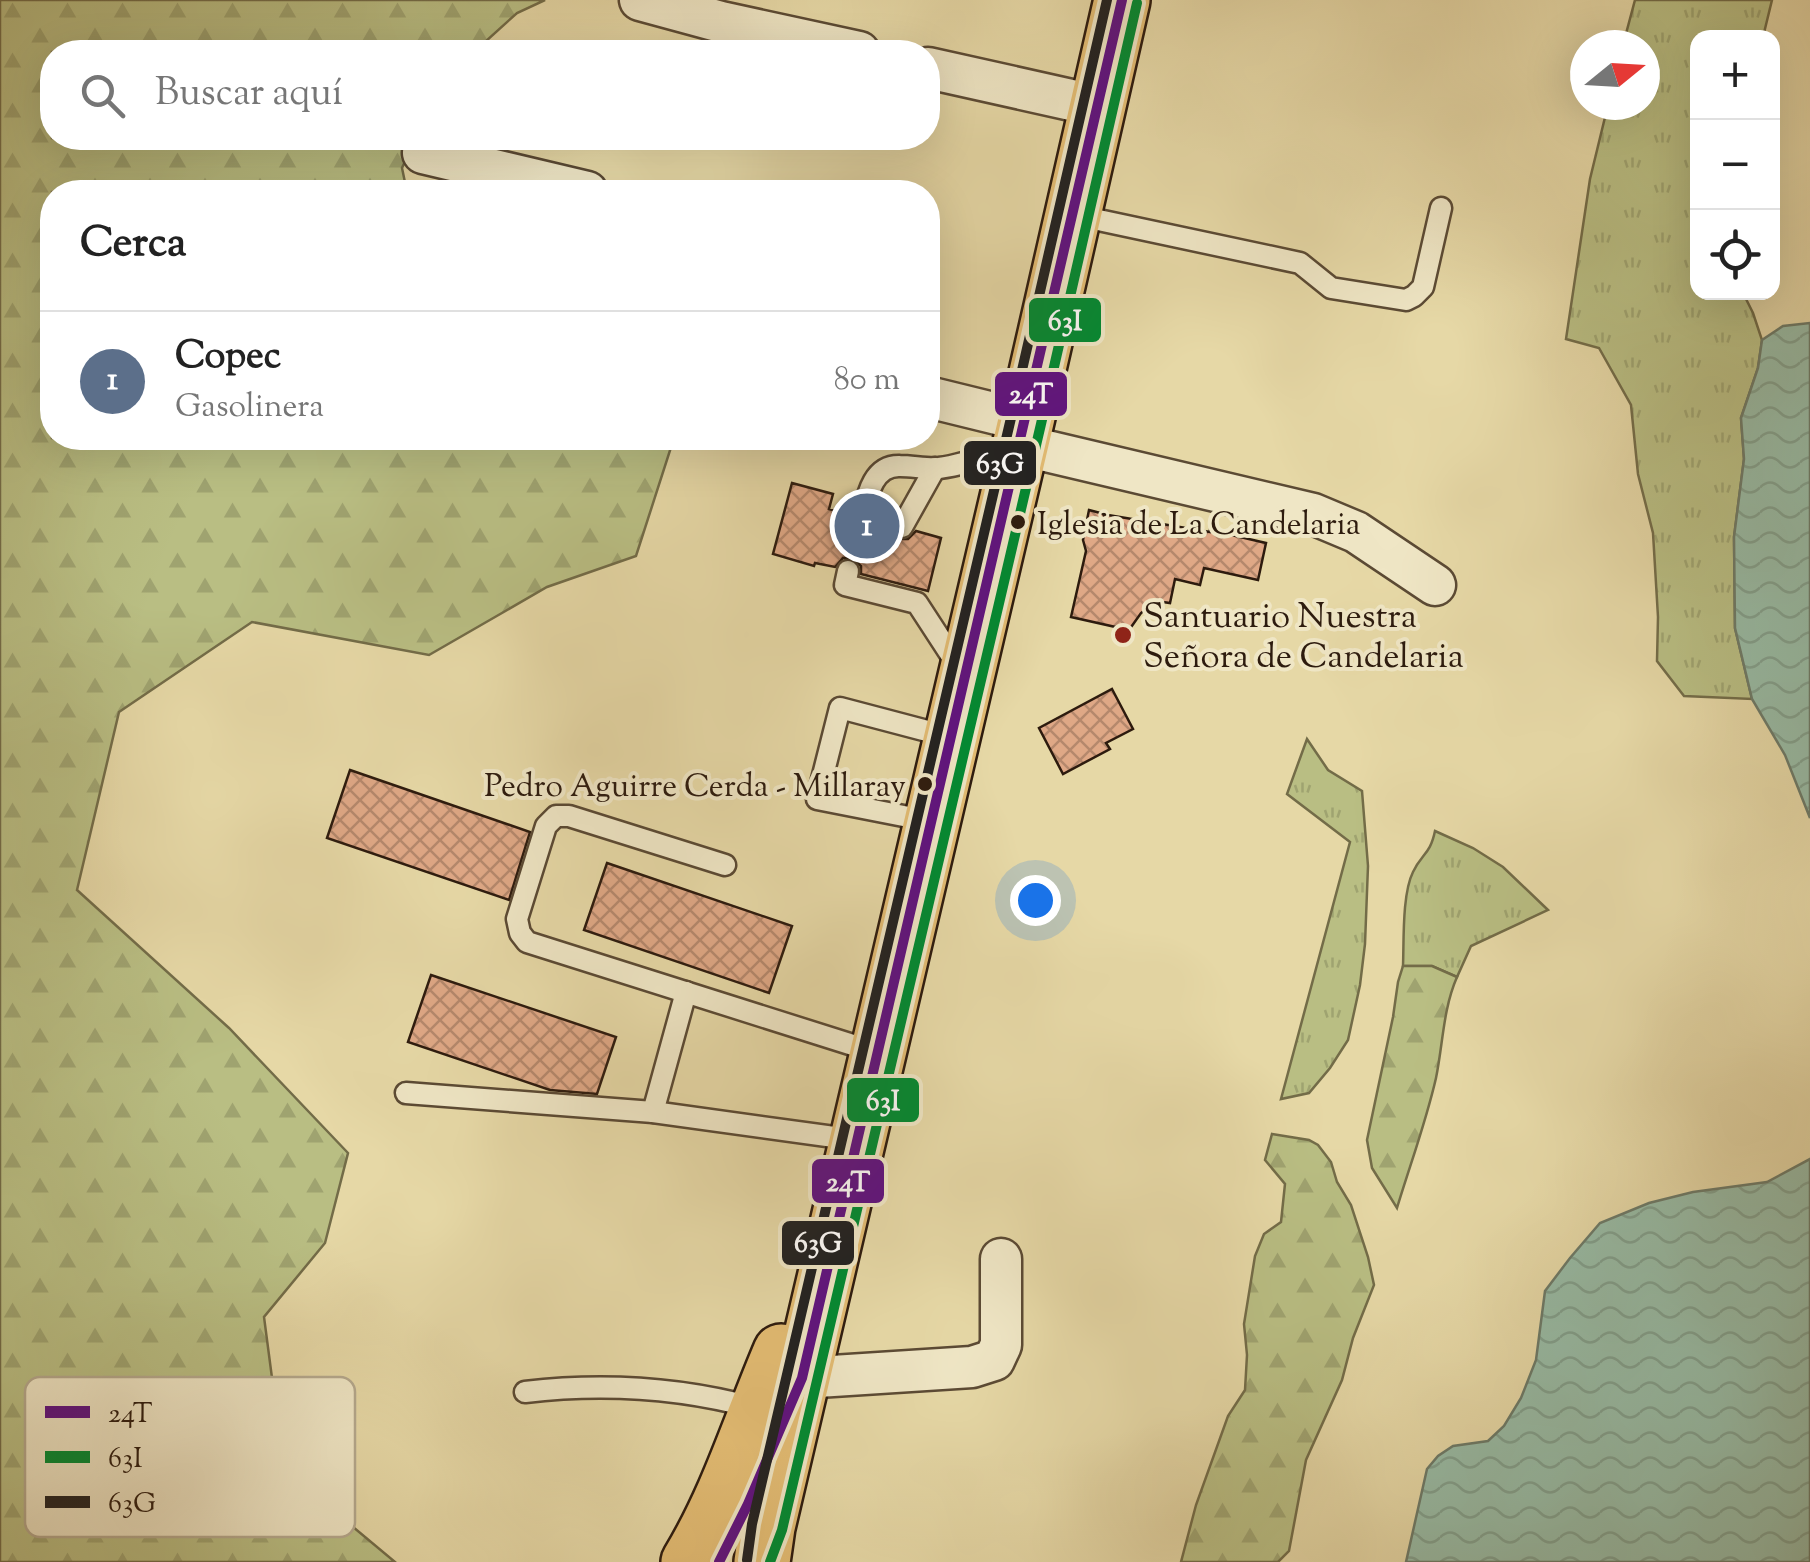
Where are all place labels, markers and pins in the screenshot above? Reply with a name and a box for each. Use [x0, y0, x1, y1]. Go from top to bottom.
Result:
pin: 1 [834, 488, 900, 564]
place label: Iglesia de La Candelaria [1037, 503, 1361, 549]
marker: Iglesia de La Candelaria [1008, 512, 1028, 532]
place label: Santuario Nuestra Señora de Candelaria [1143, 593, 1464, 684]
marker: Santuario Nuestra Señora de Candelaria [1112, 624, 1134, 646]
place label: Pedro Aguirre Cerda - Millaray [484, 765, 906, 811]
marker: Pedro Aguirre Cerda - Millaray [915, 774, 935, 794]

